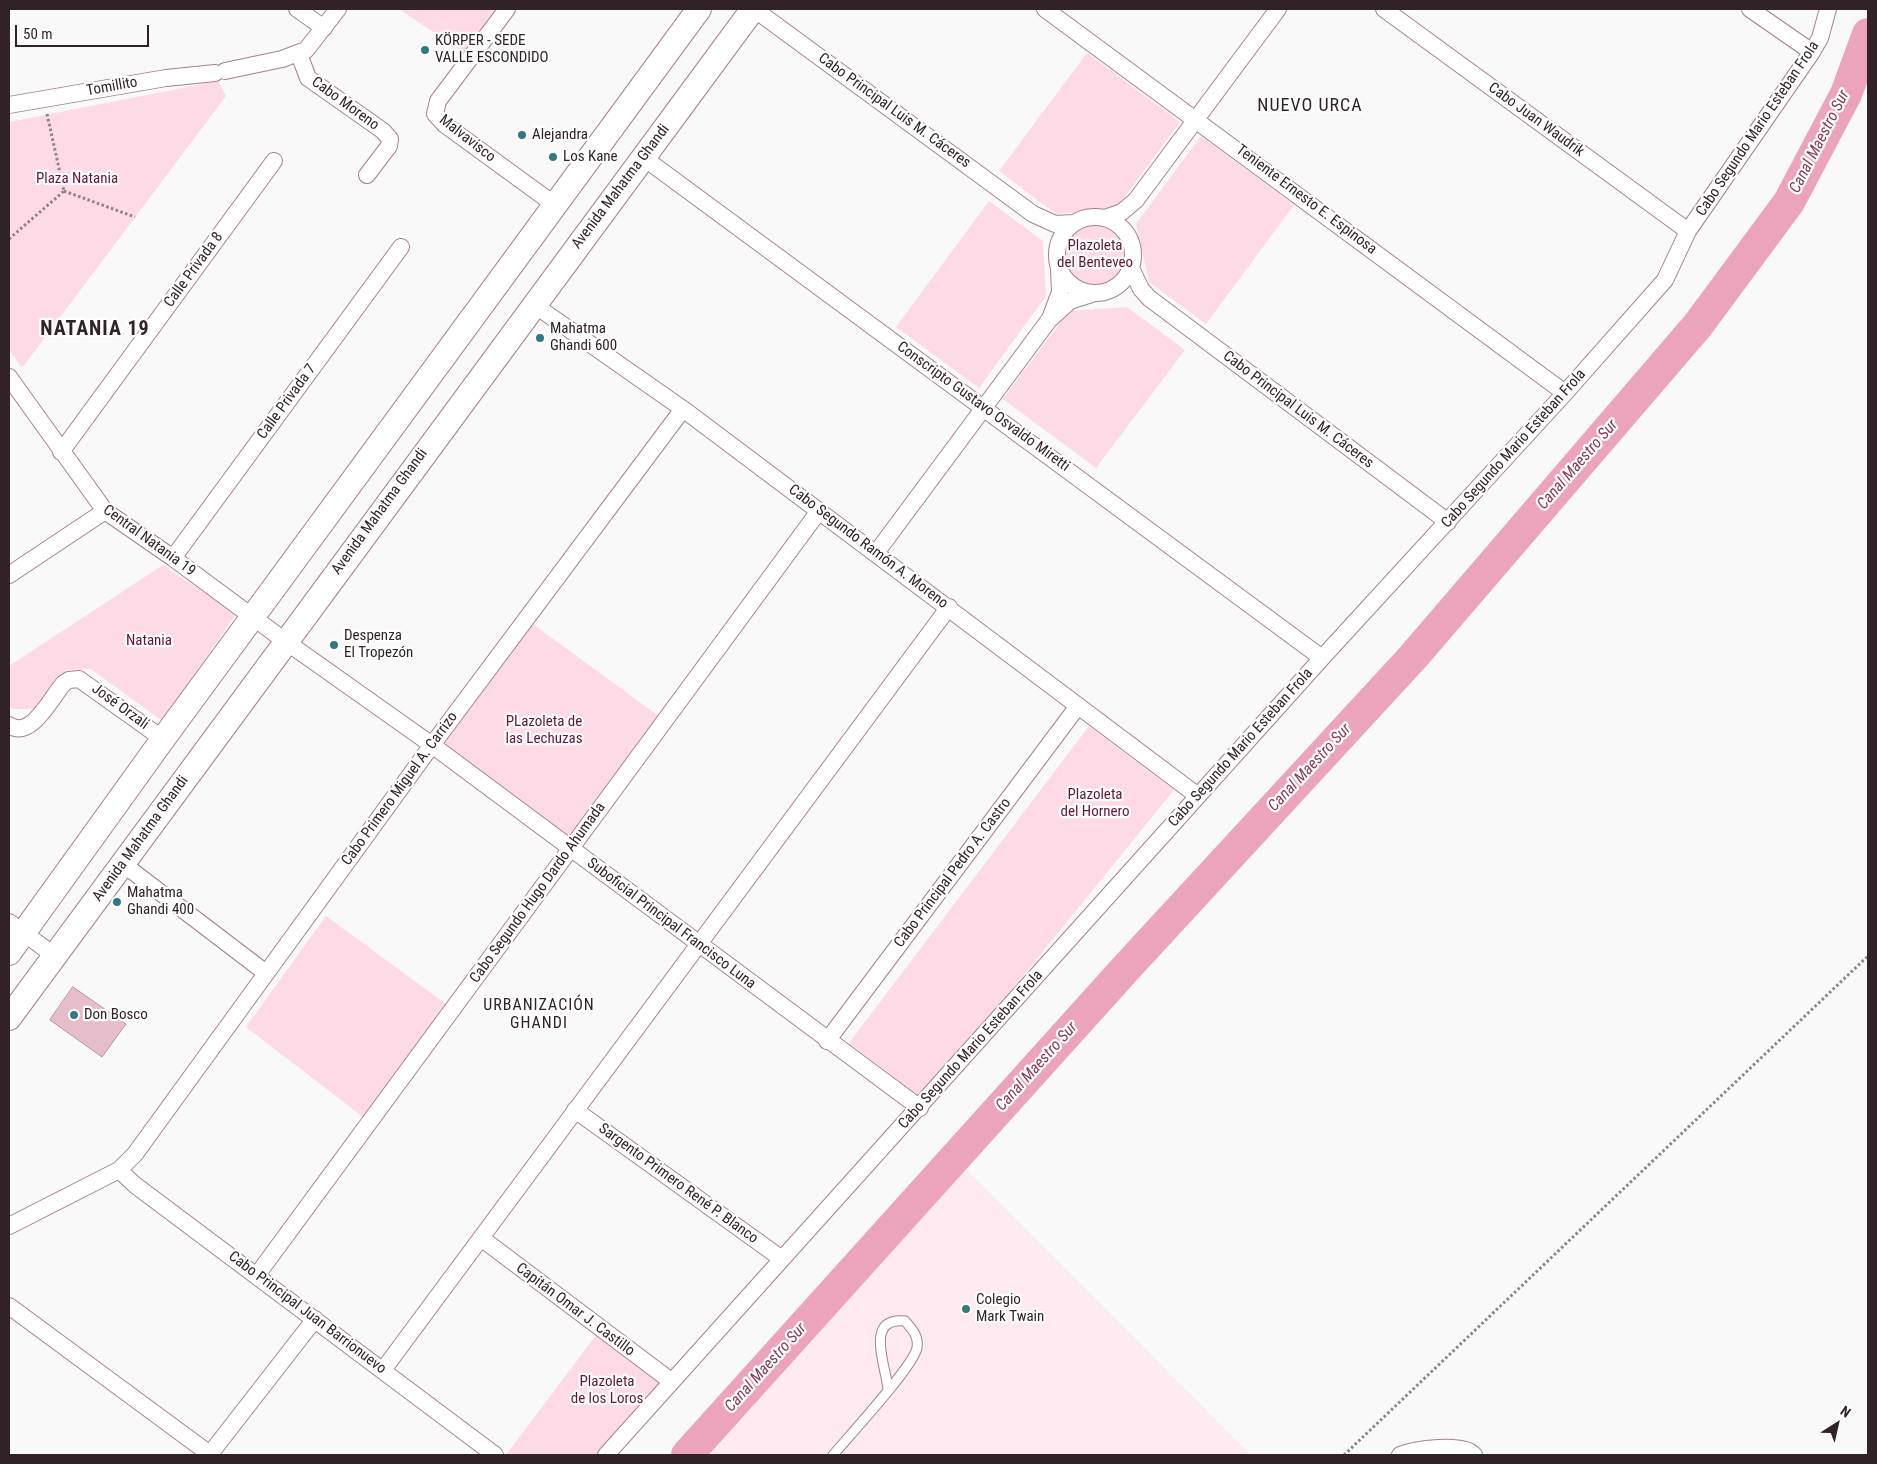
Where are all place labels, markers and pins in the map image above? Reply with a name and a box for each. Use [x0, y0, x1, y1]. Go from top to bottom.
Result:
place label: KÖRPER - SEDE VALLE ESCONDIDO [435, 32, 549, 67]
marker: KÖRPER - SEDE VALLE ESCONDIDO [419, 44, 431, 56]
place label: Alejandra [532, 126, 588, 144]
marker: Alejandra [516, 129, 528, 141]
place label: Los Kane [563, 148, 618, 166]
marker: Los Kane [547, 151, 559, 163]
place label: Mahatma Ghandi 600 [550, 320, 617, 355]
marker: Mahatma Ghandi 600 [534, 332, 546, 344]
place label: Despenza El Tropezón [344, 627, 413, 662]
marker: Despenza El Tropezón [328, 639, 340, 651]
place label: Mahatma Ghandi 400 [127, 884, 194, 919]
marker: Mahatma Ghandi 400 [111, 896, 123, 908]
place label: Don Bosco [84, 1006, 148, 1024]
marker: Don Bosco [68, 1009, 80, 1021]
place label: Colegio Mark Twain [976, 1291, 1044, 1326]
marker: Colegio Mark Twain [960, 1303, 972, 1315]

